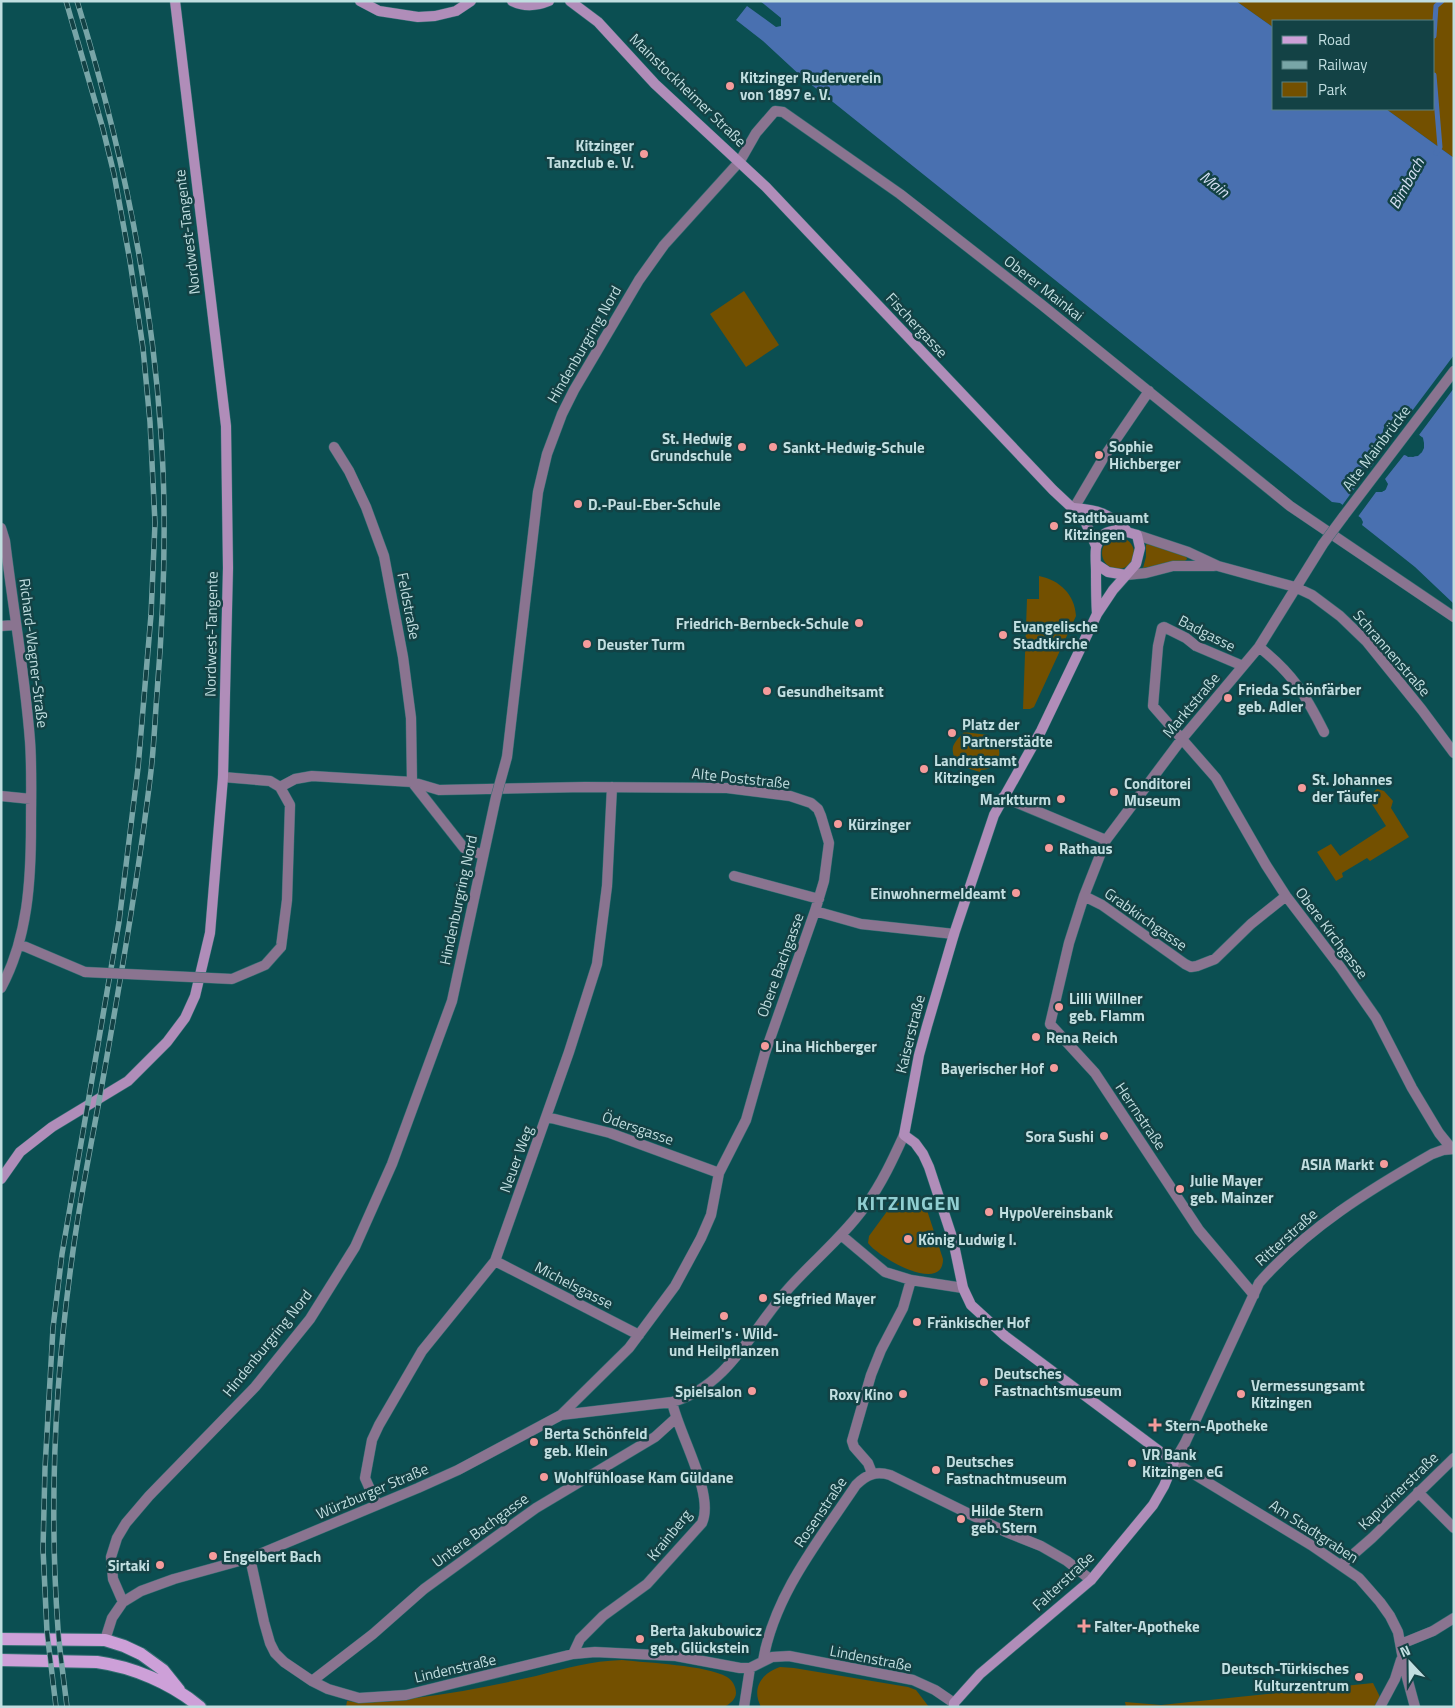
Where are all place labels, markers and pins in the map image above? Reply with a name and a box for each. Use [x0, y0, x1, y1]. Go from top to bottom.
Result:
place label: Kitzinger Ruderverein von 1897 e. V. [740, 66, 881, 106]
marker: Kitzinger Ruderverein von 1897 e. V. [724, 80, 736, 92]
place label: Kitzinger Tanzclub e. V. [547, 134, 634, 174]
marker: Kitzinger Tanzclub e. V. [638, 148, 650, 160]
place label: St. Hedwig Grundschule [650, 427, 732, 467]
place label: Sophie Hichberger [1109, 435, 1181, 475]
place label: Sankt-Hedwig-Schule [783, 436, 925, 459]
marker: St. Hedwig Grundschule [736, 441, 748, 453]
marker: Sankt-Hedwig-Schule [767, 441, 779, 453]
marker: Sophie Hichberger [1093, 449, 1105, 461]
place label: D.-Paul-Eber-Schule [588, 493, 721, 516]
marker: D.-Paul-Eber-Schule [572, 498, 584, 510]
place label: Stadtbauamt Kitzingen [1064, 506, 1149, 546]
marker: Stadtbauamt Kitzingen [1048, 520, 1060, 532]
place label: Friedrich-Bernbeck-Schule [676, 612, 849, 635]
place label: Evangelische Stadtkirche [1013, 615, 1098, 655]
marker: Friedrich-Bernbeck-Schule [853, 617, 865, 629]
marker: Evangelische Stadtkirche [997, 629, 1009, 641]
place label: Deuster Turm [597, 633, 685, 656]
marker: Deuster Turm [581, 638, 593, 650]
place label: Frieda Schönfärber geb. Adler [1238, 678, 1362, 718]
place label: Gesundheitsamt [777, 680, 884, 703]
marker: Gesundheitsamt [761, 685, 773, 697]
marker: Frieda Schönfärber geb. Adler [1222, 692, 1234, 704]
place label: Platz der Partnerstädte [962, 713, 1053, 753]
marker: Platz der Partnerstädte [946, 727, 958, 739]
place label: Landratsamt Kitzingen [934, 749, 1017, 789]
marker: Landratsamt Kitzingen [918, 763, 930, 775]
place label: St. Johannes der Täufer [1312, 768, 1392, 808]
place label: Conditorei Museum [1124, 772, 1191, 812]
marker: St. Johannes der Täufer [1296, 782, 1308, 794]
marker: Conditorei Museum [1108, 786, 1120, 798]
place label: Marktturm [980, 788, 1051, 811]
marker: Marktturm [1055, 793, 1067, 805]
place label: Kürzinger [848, 813, 911, 836]
marker: Kürzinger [832, 818, 844, 830]
place label: Rathaus [1059, 837, 1113, 860]
marker: Rathaus [1043, 842, 1055, 854]
place label: Einwohnermeldeamt [870, 882, 1007, 905]
marker: Einwohnermeldeamt [1010, 887, 1022, 899]
place label: Lilli Willner geb. Flamm [1069, 987, 1145, 1027]
marker: Lilli Willner geb. Flamm [1053, 1001, 1065, 1013]
place label: Rena Reich [1046, 1026, 1118, 1049]
marker: Rena Reich [1030, 1031, 1042, 1043]
place label: Lina Hichberger [775, 1035, 877, 1058]
marker: Lina Hichberger [759, 1040, 771, 1052]
place label: Bayerischer Hof [941, 1057, 1045, 1080]
marker: Bayerischer Hof [1048, 1062, 1060, 1074]
place label: Sora Sushi [1026, 1125, 1094, 1148]
marker: Sora Sushi [1098, 1130, 1110, 1142]
place label: ASIA Markt [1301, 1153, 1375, 1176]
marker: ASIA Markt [1378, 1158, 1390, 1170]
place label: Julie Mayer geb. Mainzer [1190, 1169, 1274, 1209]
marker: Julie Mayer geb. Mainzer [1174, 1183, 1186, 1195]
place label: HypoVereinsbank [999, 1201, 1113, 1224]
marker: HypoVereinsbank [983, 1206, 995, 1218]
place label: König Ludwig I. [918, 1228, 1017, 1251]
marker: König Ludwig I. [902, 1233, 914, 1245]
place label: Siegfried Mayer [773, 1287, 876, 1310]
marker: Siegfried Mayer [757, 1292, 769, 1304]
marker: Heimerl's · Wild- und Heilpflanzen [718, 1310, 730, 1322]
place label: Fränkischer Hof [927, 1311, 1030, 1334]
marker: Fränkischer Hof [911, 1316, 923, 1328]
place label: Heimerl's · Wild- und Heilpflanzen [669, 1322, 779, 1362]
place label: Deutsches Fastnachtsmuseum [994, 1362, 1122, 1402]
place label: Vermessungsamt Kitzingen [1251, 1374, 1365, 1414]
marker: Deutsches Fastnachtsmuseum [978, 1376, 990, 1388]
place label: Spielsalon [675, 1380, 742, 1403]
place label: Roxy Kino [829, 1383, 893, 1406]
marker: Spielsalon [746, 1385, 758, 1397]
marker: Roxy Kino [897, 1388, 909, 1400]
marker: Vermessungsamt Kitzingen [1235, 1388, 1247, 1400]
place label: Stern-Apotheke [1165, 1414, 1268, 1437]
marker: Stern-Apotheke [1149, 1419, 1161, 1431]
place label: Berta Schönfeld geb. Klein [544, 1422, 647, 1462]
marker: Berta Schönfeld geb. Klein [528, 1436, 540, 1448]
place label: VR Bank Kitzingen eG [1142, 1443, 1223, 1483]
place label: Deutsches Fastnachtmuseum [946, 1450, 1067, 1490]
marker: VR Bank Kitzingen eG [1126, 1457, 1138, 1469]
marker: Deutsches Fastnachtmuseum [930, 1464, 942, 1476]
place label: Wohlfühloase Kam Güldane [554, 1466, 734, 1489]
marker: Wohlfühloase Kam Güldane [538, 1471, 550, 1483]
place label: Hilde Stern geb. Stern [971, 1499, 1043, 1539]
marker: Hilde Stern geb. Stern [955, 1513, 967, 1525]
place label: Engelbert Bach [223, 1545, 321, 1568]
marker: Engelbert Bach [207, 1550, 219, 1562]
place label: Sirtaki [108, 1554, 150, 1577]
marker: Sirtaki [154, 1559, 166, 1571]
place label: Falter-Apotheke [1094, 1615, 1200, 1638]
place label: Berta Jakubowicz geb. Glückstein [650, 1619, 762, 1659]
marker: Falter-Apotheke [1078, 1620, 1090, 1632]
marker: Berta Jakubowicz geb. Glückstein [634, 1633, 646, 1645]
place label: Deutsch-Türkisches Kulturzentrum [1221, 1657, 1349, 1697]
marker: Deutsch-Türkisches Kulturzentrum [1353, 1671, 1365, 1683]

